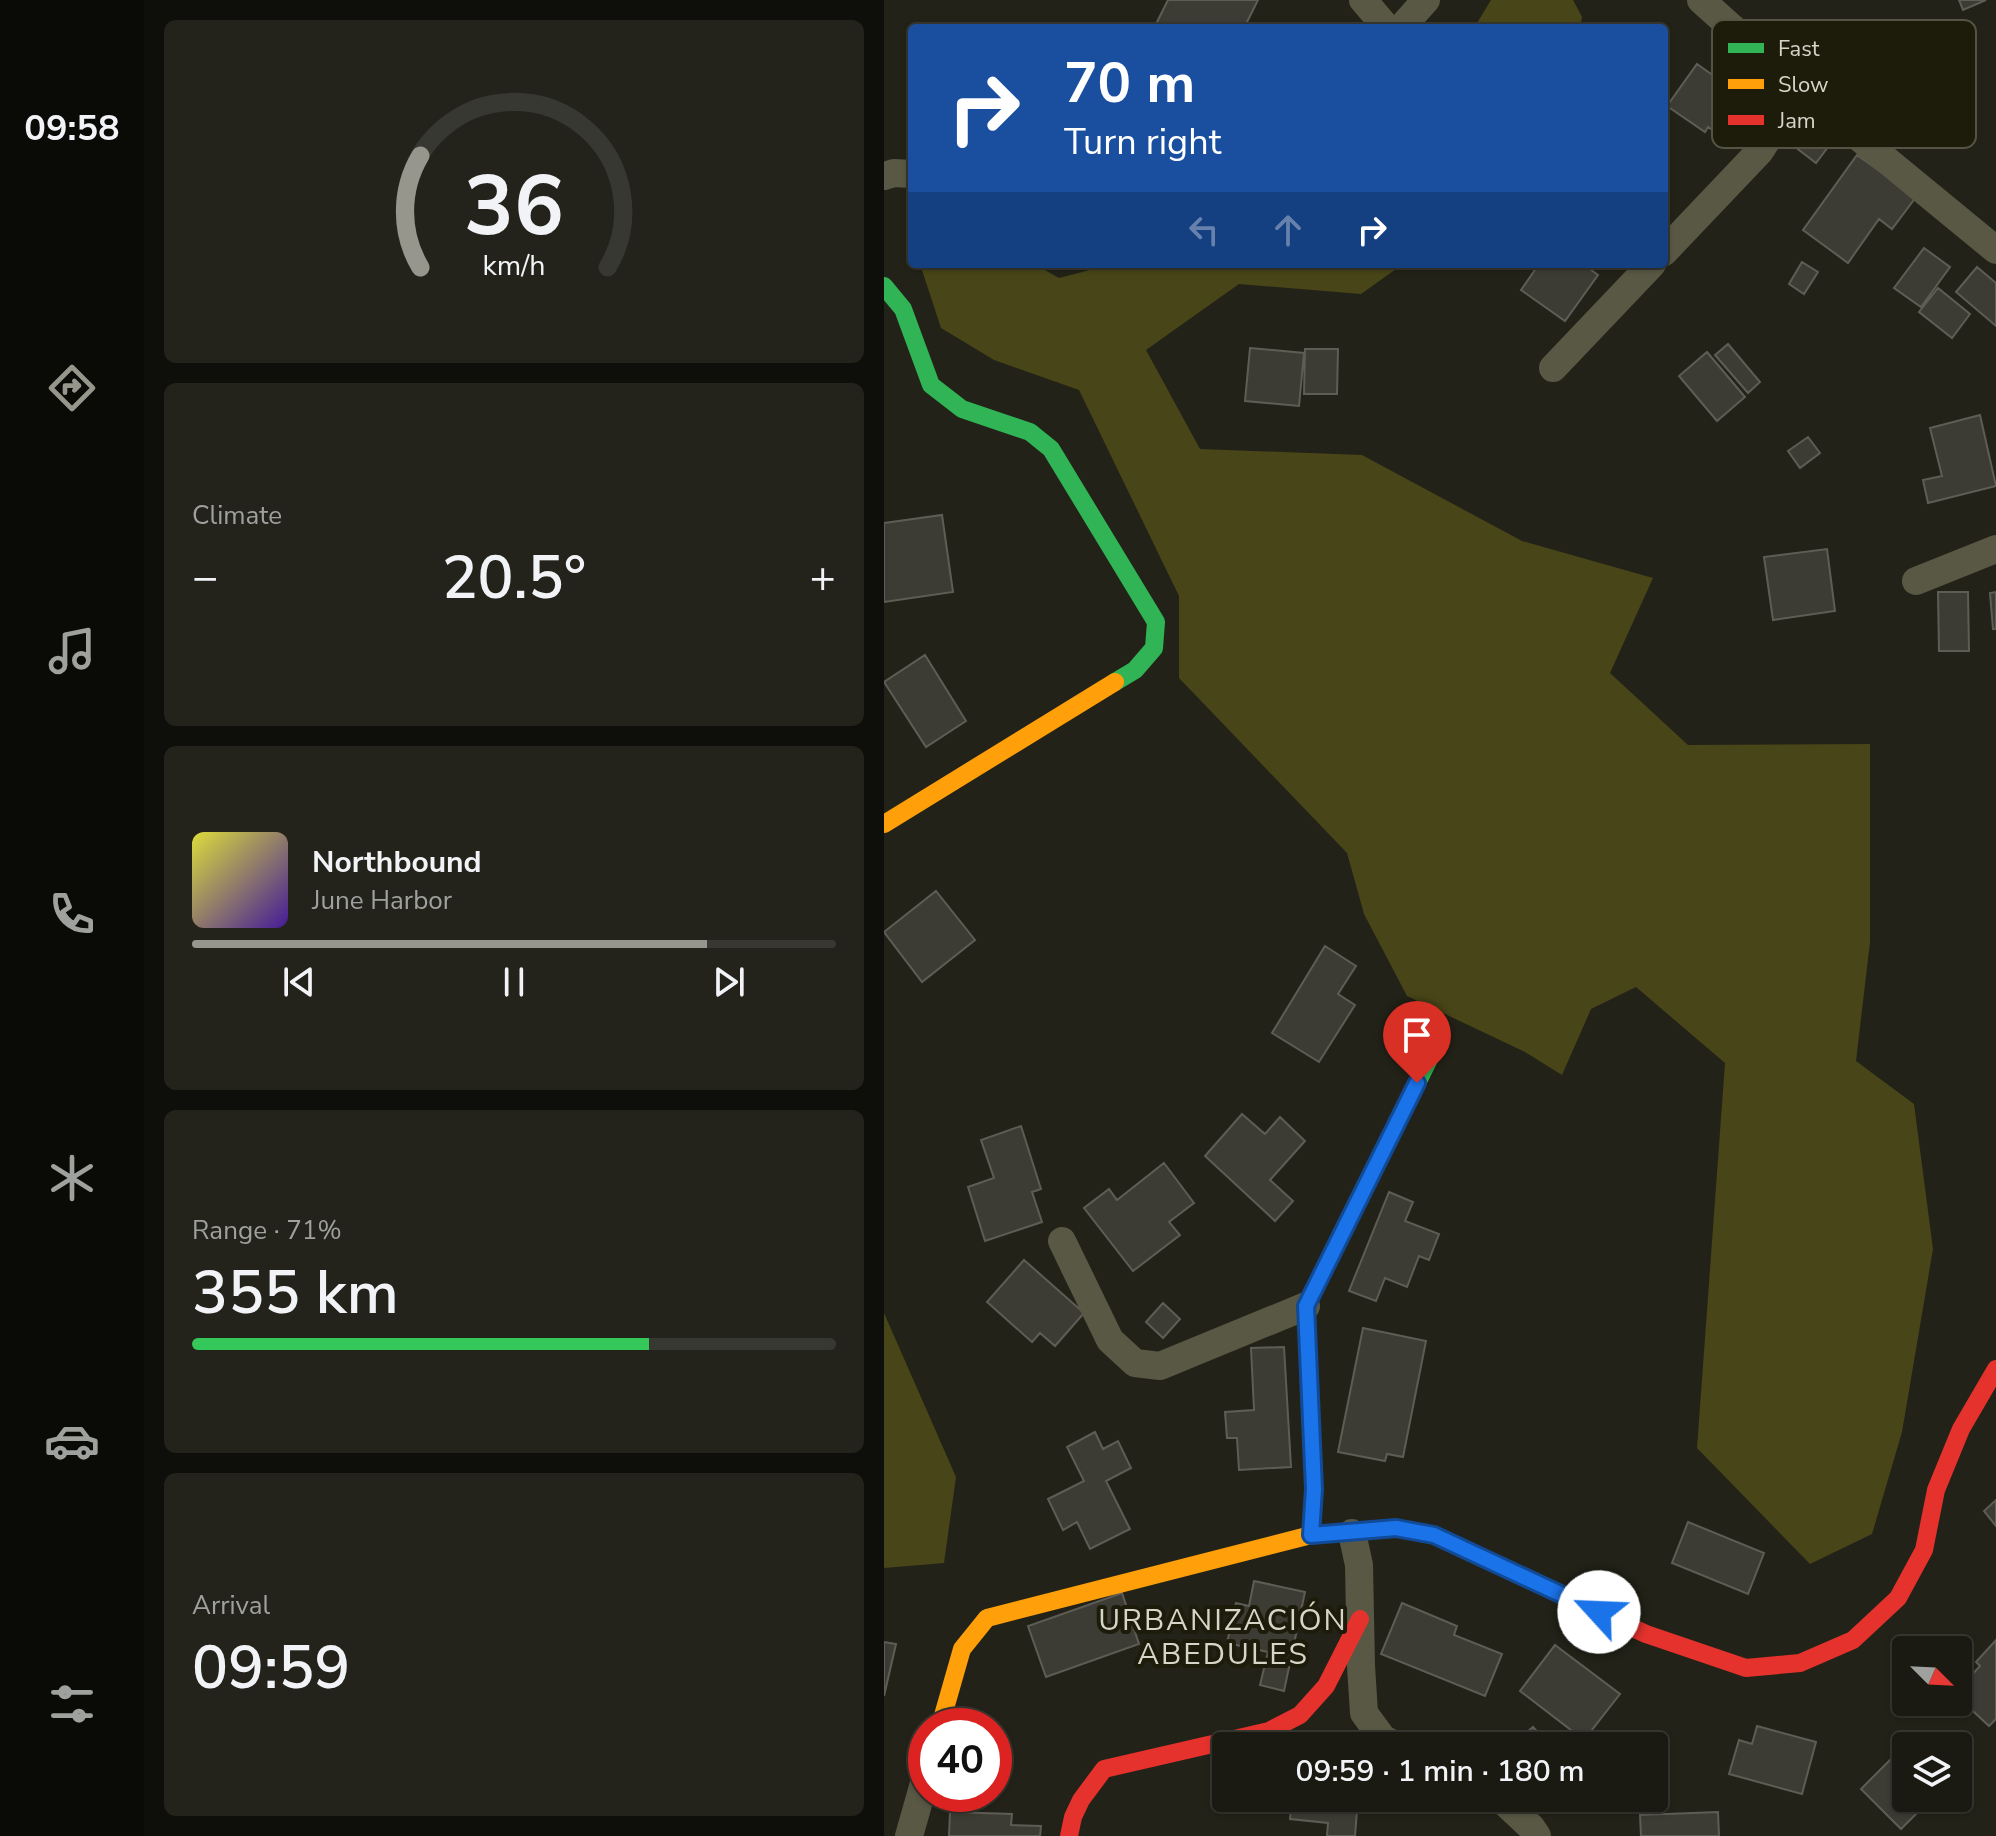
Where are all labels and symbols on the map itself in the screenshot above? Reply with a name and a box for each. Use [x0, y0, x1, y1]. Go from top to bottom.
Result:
legend [1712, 20, 1976, 148]
text: Fast [1778, 34, 1820, 64]
text: Slow [1778, 70, 1829, 100]
text: Jam [1777, 106, 1816, 136]
pin [1383, 1001, 1451, 1083]
position arrow [1557, 1570, 1641, 1654]
district label: URBANIZACIÓN ABEDULES [1098, 1600, 1348, 1675]
north arrow [1892, 1636, 1972, 1716]
speed limit sign: 40 [908, 1708, 1012, 1812]

